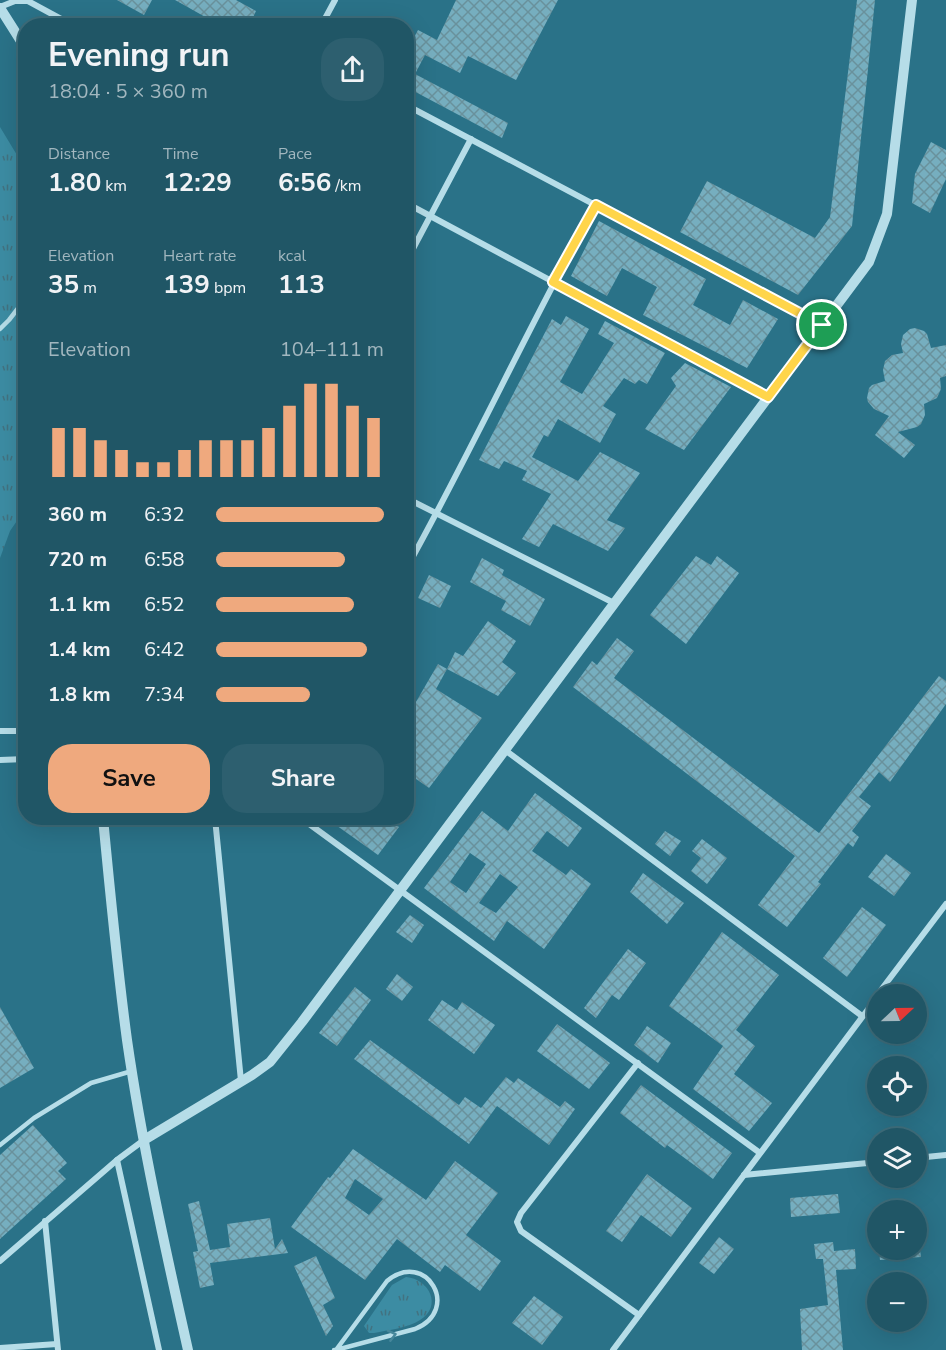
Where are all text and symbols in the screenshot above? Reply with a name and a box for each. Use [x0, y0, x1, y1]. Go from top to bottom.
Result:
text: Evening run [48, 33, 230, 78]
button: share [321, 38, 384, 101]
text: 18:04 · 5 × 360 m [48, 78, 208, 105]
text: Distance [48, 143, 110, 165]
text: Time [163, 143, 199, 165]
text: Pace [278, 143, 312, 165]
text: 1.80 [48, 165, 101, 200]
text: 12:29 [163, 165, 232, 200]
text: 6:56 [278, 165, 331, 200]
text: km [101, 175, 127, 197]
text: /km [331, 175, 362, 197]
text: Elevation [48, 245, 114, 267]
text: Heart rate [163, 245, 236, 267]
text: kcal [278, 245, 306, 267]
text: 35 [48, 267, 79, 302]
text: 139 [163, 267, 210, 302]
text: 113 [278, 267, 325, 302]
text: m [79, 277, 97, 299]
text: bpm [210, 277, 246, 299]
pin [796, 299, 847, 350]
icon: arrive [805, 308, 838, 341]
text: Elevation [48, 336, 131, 363]
text: 104–111 m [280, 336, 384, 363]
text: 360 m [48, 501, 107, 528]
text: 6:32 [144, 501, 185, 528]
text: 720 m [48, 546, 107, 573]
text: 6:58 [144, 546, 185, 573]
text: 1.1 km [48, 591, 111, 618]
text: 6:52 [144, 591, 185, 618]
text: 1.4 km [48, 636, 111, 663]
text: 6:42 [144, 636, 185, 663]
text: 1.8 km [48, 681, 111, 708]
text: 7:34 [144, 681, 185, 708]
button: Save [48, 744, 210, 813]
button: Share [222, 744, 384, 813]
north arrow [867, 984, 927, 1044]
map controls [867, 984, 927, 1332]
button: locate [867, 1056, 927, 1116]
button: layers [867, 1128, 927, 1188]
button: + [867, 1200, 927, 1260]
button: − [867, 1272, 927, 1332]
one-way arrow [387, 1330, 397, 1343]

